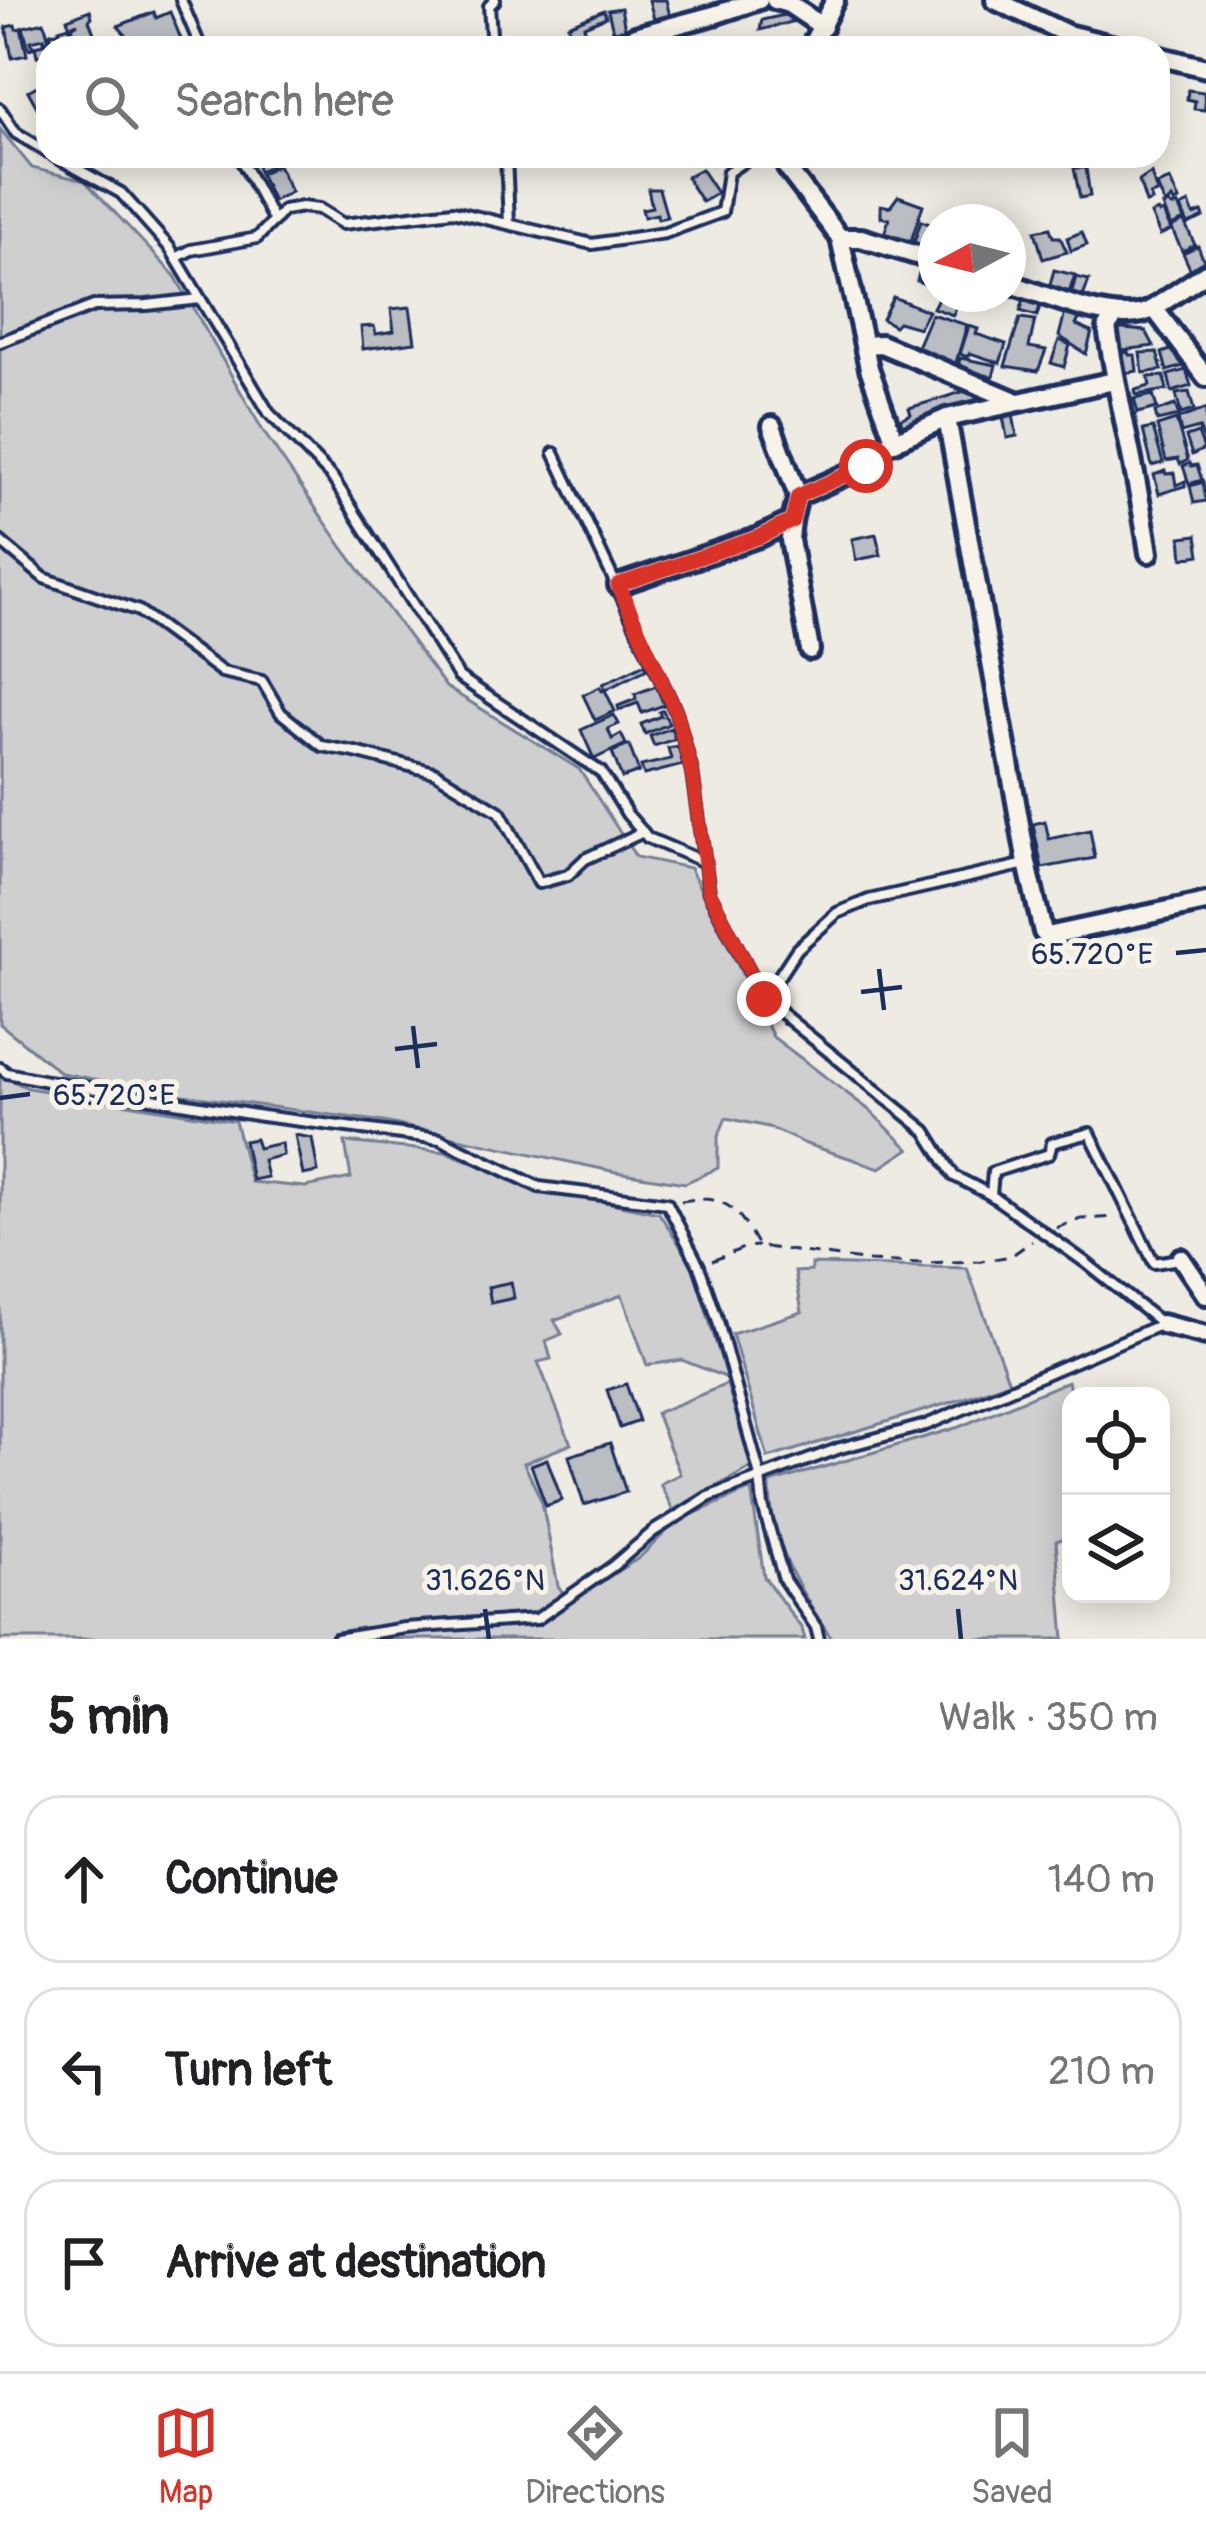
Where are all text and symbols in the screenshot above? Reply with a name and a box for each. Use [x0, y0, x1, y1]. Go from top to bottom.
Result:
search box [36, 36, 1170, 168]
icon: search [78, 69, 144, 135]
text: Search here [174, 74, 394, 130]
north arrow [918, 204, 1026, 312]
route start [839, 439, 893, 493]
text: 65.720°E [1031, 936, 1153, 973]
route end [737, 972, 791, 1026]
text: 65.720°E [53, 1077, 175, 1114]
map controls [1062, 1387, 1170, 1603]
button: locate [1062, 1387, 1170, 1495]
button: layers [1062, 1495, 1170, 1603]
text: 31.626°N [425, 1562, 545, 1599]
text: 31.624°N [898, 1562, 1018, 1599]
text: 5 min [48, 1685, 169, 1749]
text: Walk · 350 m [939, 1693, 1158, 1742]
icon: ahead [51, 1846, 117, 1912]
text: Continue [165, 1851, 338, 1907]
text: 140 m [1047, 1855, 1155, 1904]
icon: left [51, 2038, 117, 2104]
text: Turn left [165, 2043, 332, 2099]
text: 210 m [1048, 2047, 1155, 2096]
icon: arrive [51, 2230, 117, 2296]
text: Arrive at destination [165, 2235, 546, 2291]
tab: Map [153, 2400, 219, 2513]
tab: Directions [525, 2400, 665, 2513]
tab: Saved [971, 2400, 1053, 2513]

